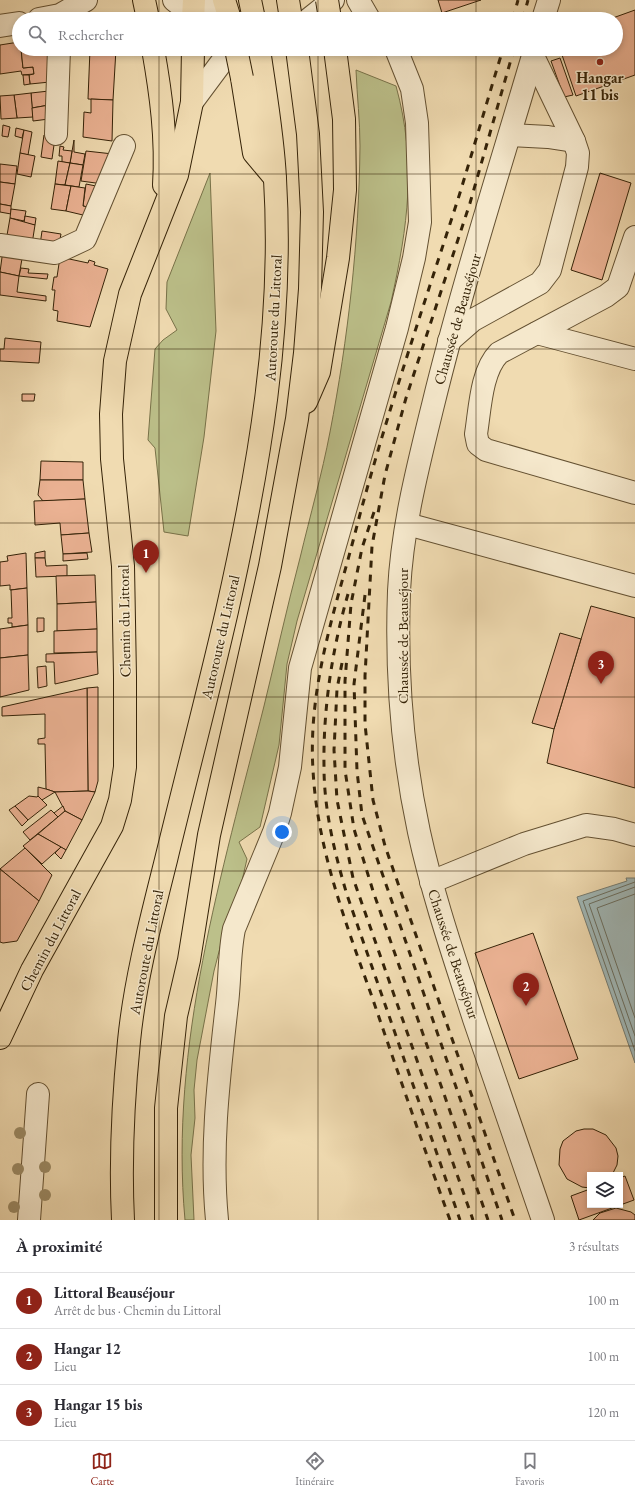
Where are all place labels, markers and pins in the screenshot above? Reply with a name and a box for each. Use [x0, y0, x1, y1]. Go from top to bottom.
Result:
marker: Hangar 11 bis [595, 57, 605, 67]
place label: Hangar 11 bis [576, 68, 624, 104]
pin: 1 [133, 540, 159, 573]
pin: 3 [588, 651, 614, 684]
pin: 2 [513, 973, 539, 1006]

